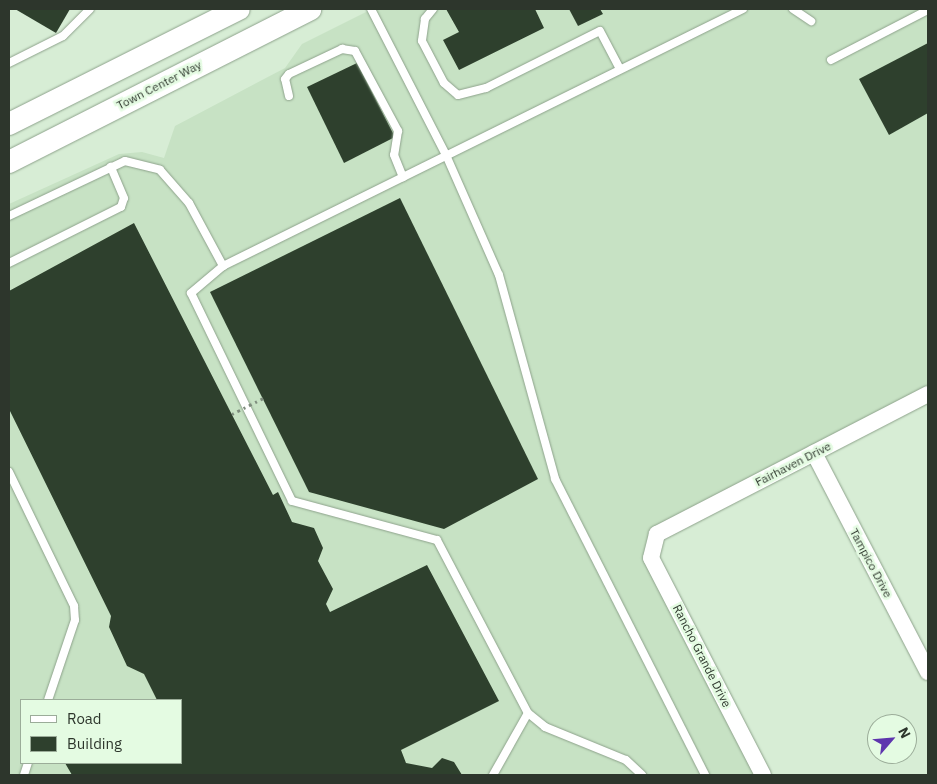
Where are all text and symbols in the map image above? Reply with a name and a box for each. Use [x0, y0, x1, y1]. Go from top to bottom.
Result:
street label: Town Center Way [114, 57, 204, 113]
street label: Fairhaven Drive [753, 439, 833, 489]
street label: Tampico Drive [847, 526, 895, 600]
street label: Rancho Grande Drive [670, 602, 734, 710]
legend [20, 699, 182, 764]
text: Road [67, 709, 102, 728]
north arrow [867, 714, 917, 764]
text: N [894, 724, 915, 741]
text: Building [67, 734, 122, 753]

